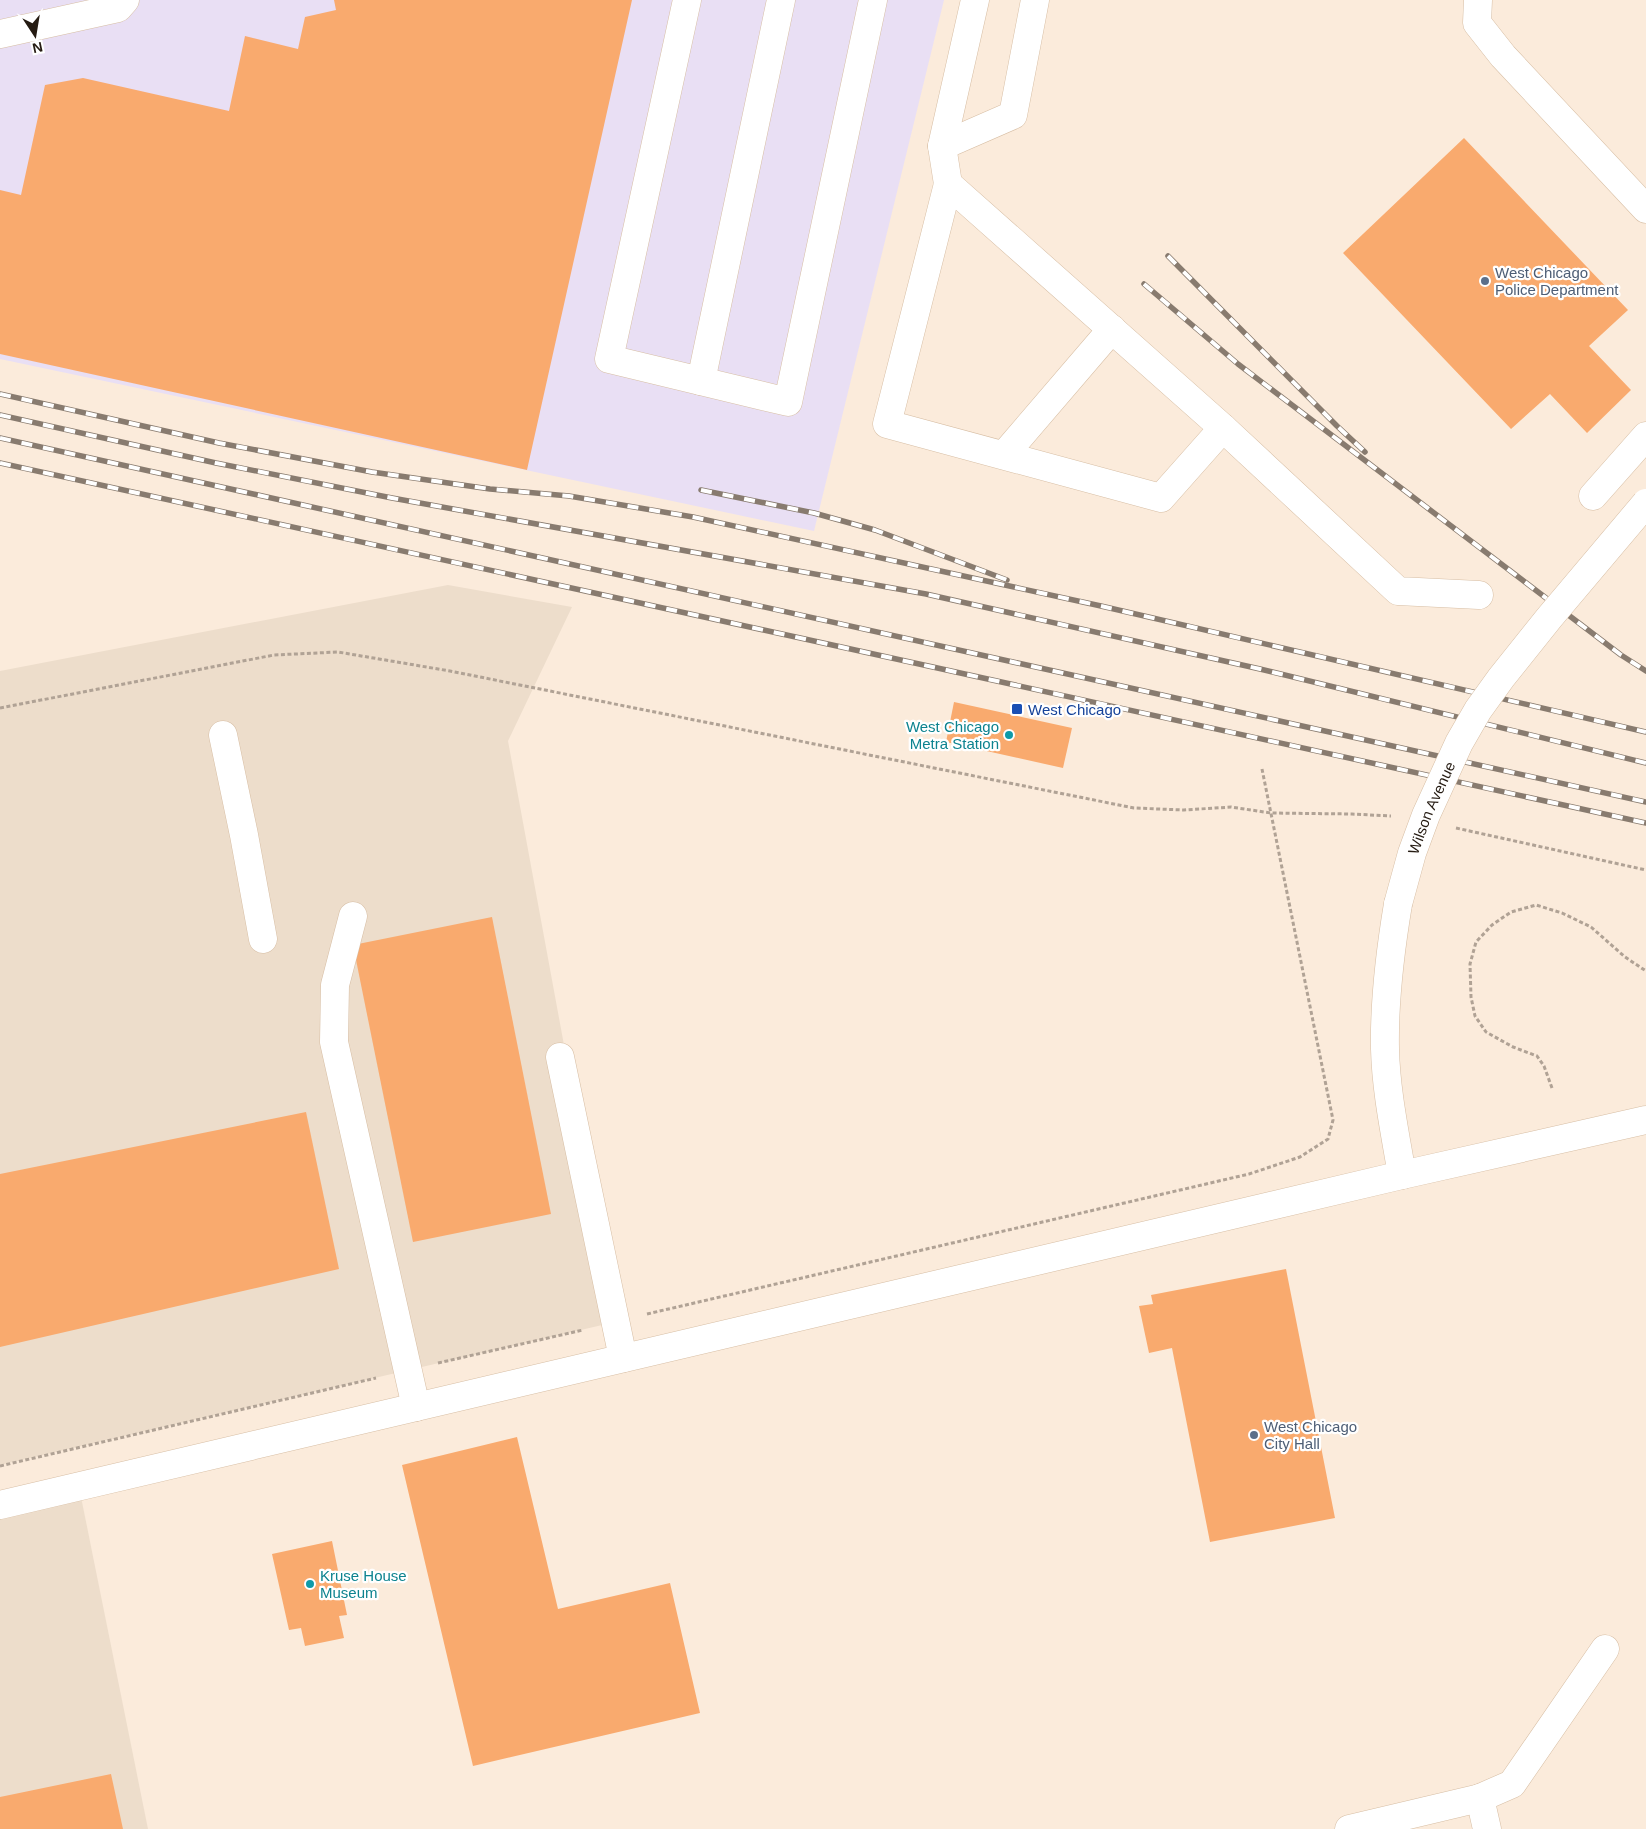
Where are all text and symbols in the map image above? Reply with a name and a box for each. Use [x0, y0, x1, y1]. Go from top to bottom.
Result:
north arrow [10, 10, 60, 60]
text: N [31, 39, 44, 57]
place label: West Chicago Police Department [1495, 264, 1619, 298]
marker: West Chicago Police Department [1479, 275, 1491, 287]
place label: West Chicago [1028, 701, 1121, 718]
marker: West Chicago [1010, 702, 1024, 716]
place label: West Chicago Metra Station [906, 718, 999, 752]
marker: West Chicago Metra Station [1003, 729, 1015, 741]
street label: Wilson Avenue [1404, 759, 1458, 856]
place label: West Chicago City Hall [1264, 1418, 1357, 1452]
marker: West Chicago City Hall [1248, 1429, 1260, 1441]
place label: Kruse House Museum [320, 1567, 407, 1601]
marker: Kruse House Museum [304, 1578, 316, 1590]

